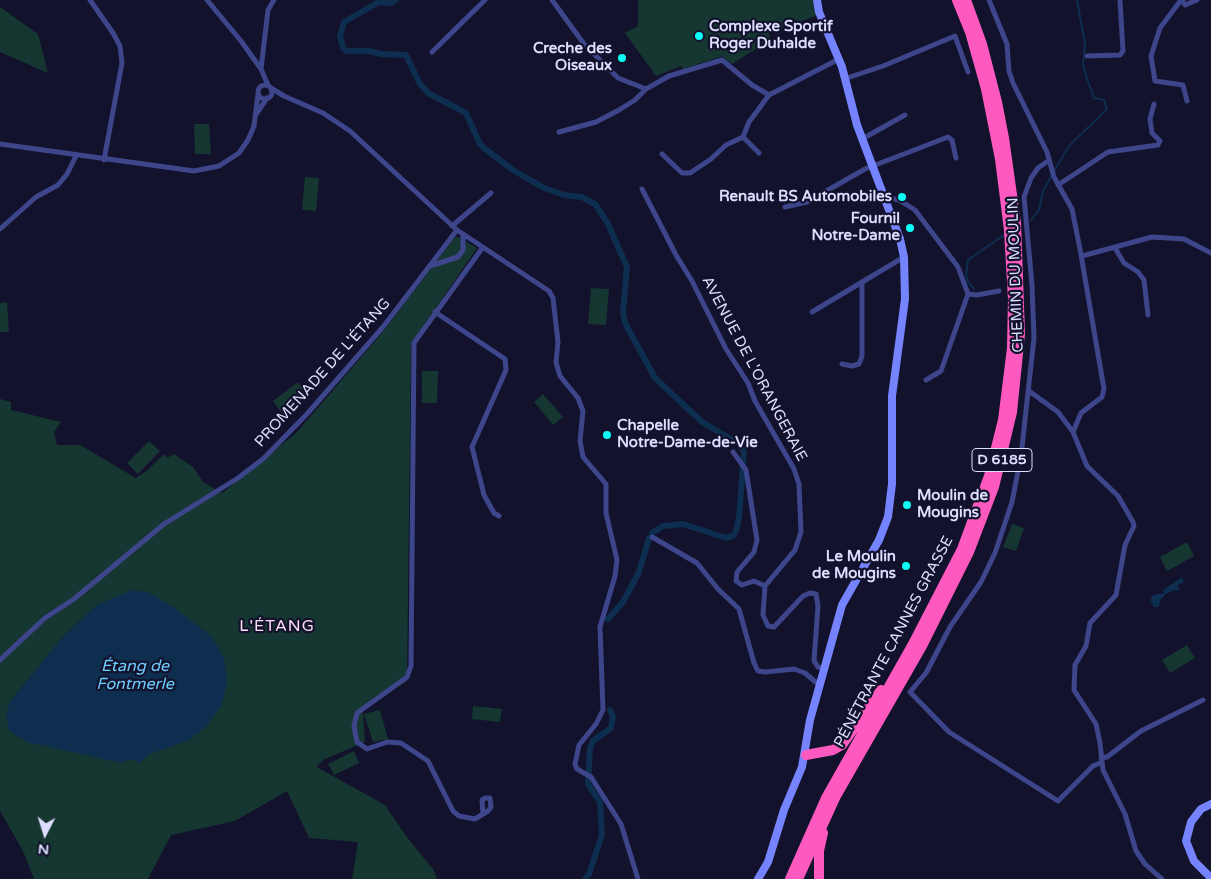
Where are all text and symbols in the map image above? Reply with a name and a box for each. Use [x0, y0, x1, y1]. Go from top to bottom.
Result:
place label: Complexe Sportif Roger Duhalde [709, 18, 833, 53]
marker: Complexe Sportif Roger Duhalde [693, 30, 705, 42]
place label: Creche des Oiseaux [533, 40, 612, 75]
marker: Creche des Oiseaux [616, 52, 628, 64]
place label: Renault BS Automobiles [719, 188, 892, 206]
marker: Renault BS Automobiles [896, 191, 908, 203]
street label: CHEMIN DU MOULIN [1004, 197, 1028, 353]
place label: Fournil Notre-Dame [811, 210, 900, 245]
marker: Fournil Notre-Dame [904, 222, 916, 234]
street label: AVENUE DE L'ORANGERAIE [698, 273, 810, 465]
street label: PROMENADE DE L'ÉTANG [251, 295, 395, 451]
place label: Chapelle Notre-Dame-de-Vie [617, 417, 758, 452]
marker: Chapelle Notre-Dame-de-Vie [601, 429, 613, 441]
road number: D 6185 [972, 448, 1032, 472]
place label: Moulin de Mougins [917, 487, 988, 522]
marker: Moulin de Mougins [901, 499, 913, 511]
street label: PÉNÉTRANTE CANNES GRASSE [831, 533, 957, 751]
place label: Le Moulin de Mougins [812, 548, 896, 583]
marker: Le Moulin de Mougins [900, 560, 912, 572]
district label: L'ÉTANG [238, 617, 316, 637]
water label: Étang de Fontmerle [96, 657, 174, 695]
north arrow [20, 809, 70, 859]
text: N [37, 840, 50, 858]

